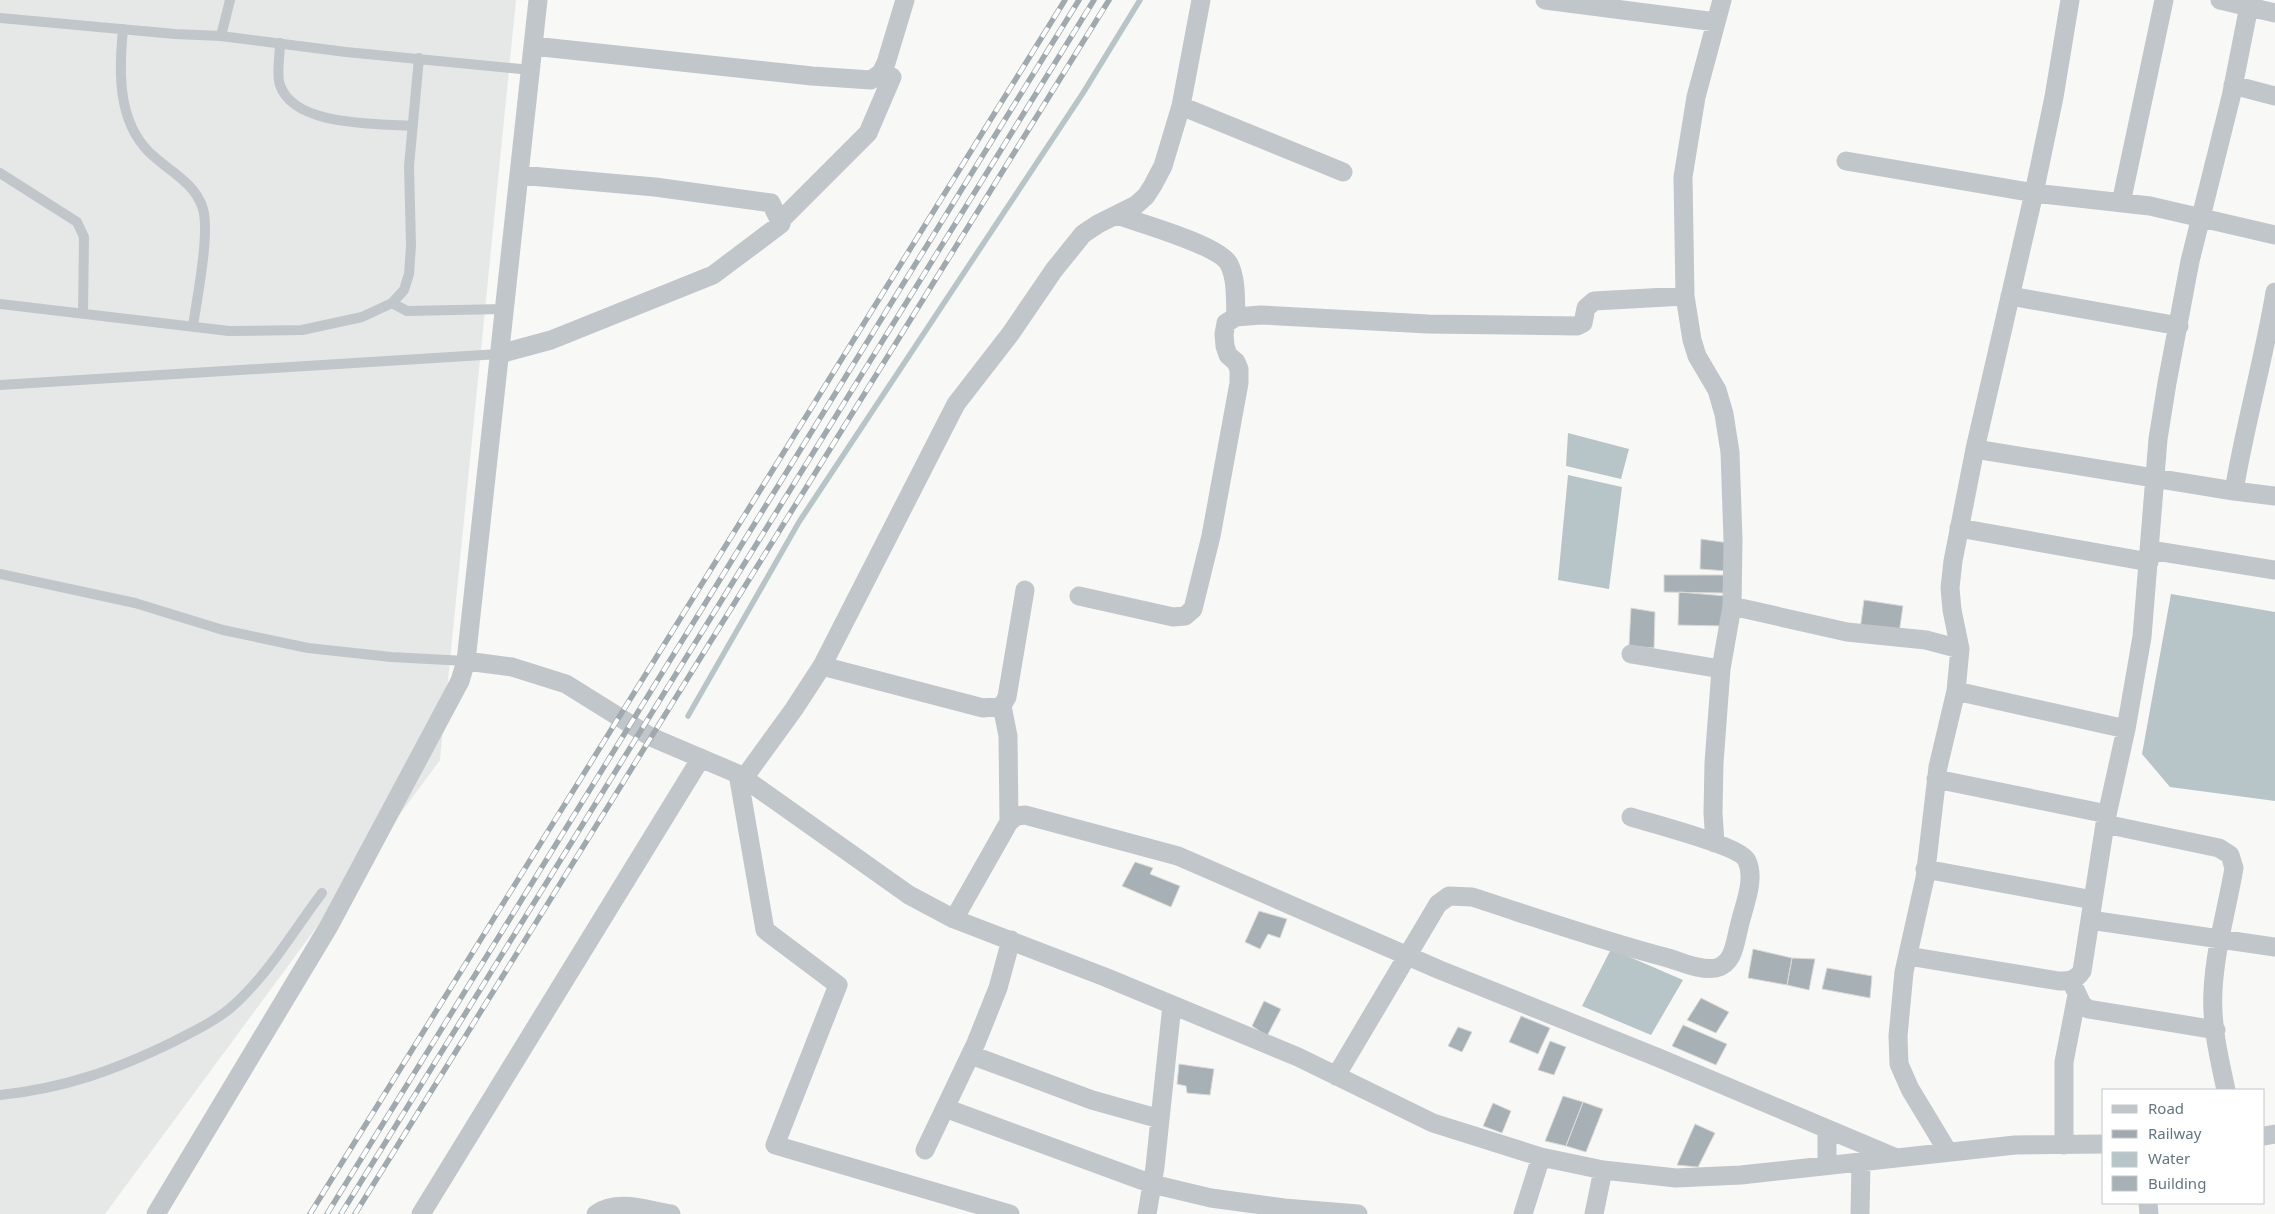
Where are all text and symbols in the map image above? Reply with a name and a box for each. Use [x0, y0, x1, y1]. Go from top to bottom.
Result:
legend [2102, 1089, 2265, 1204]
text: Road [2148, 1098, 2184, 1118]
text: Railway [2148, 1123, 2202, 1143]
text: Water [2148, 1148, 2190, 1168]
text: Building [2148, 1173, 2206, 1193]

